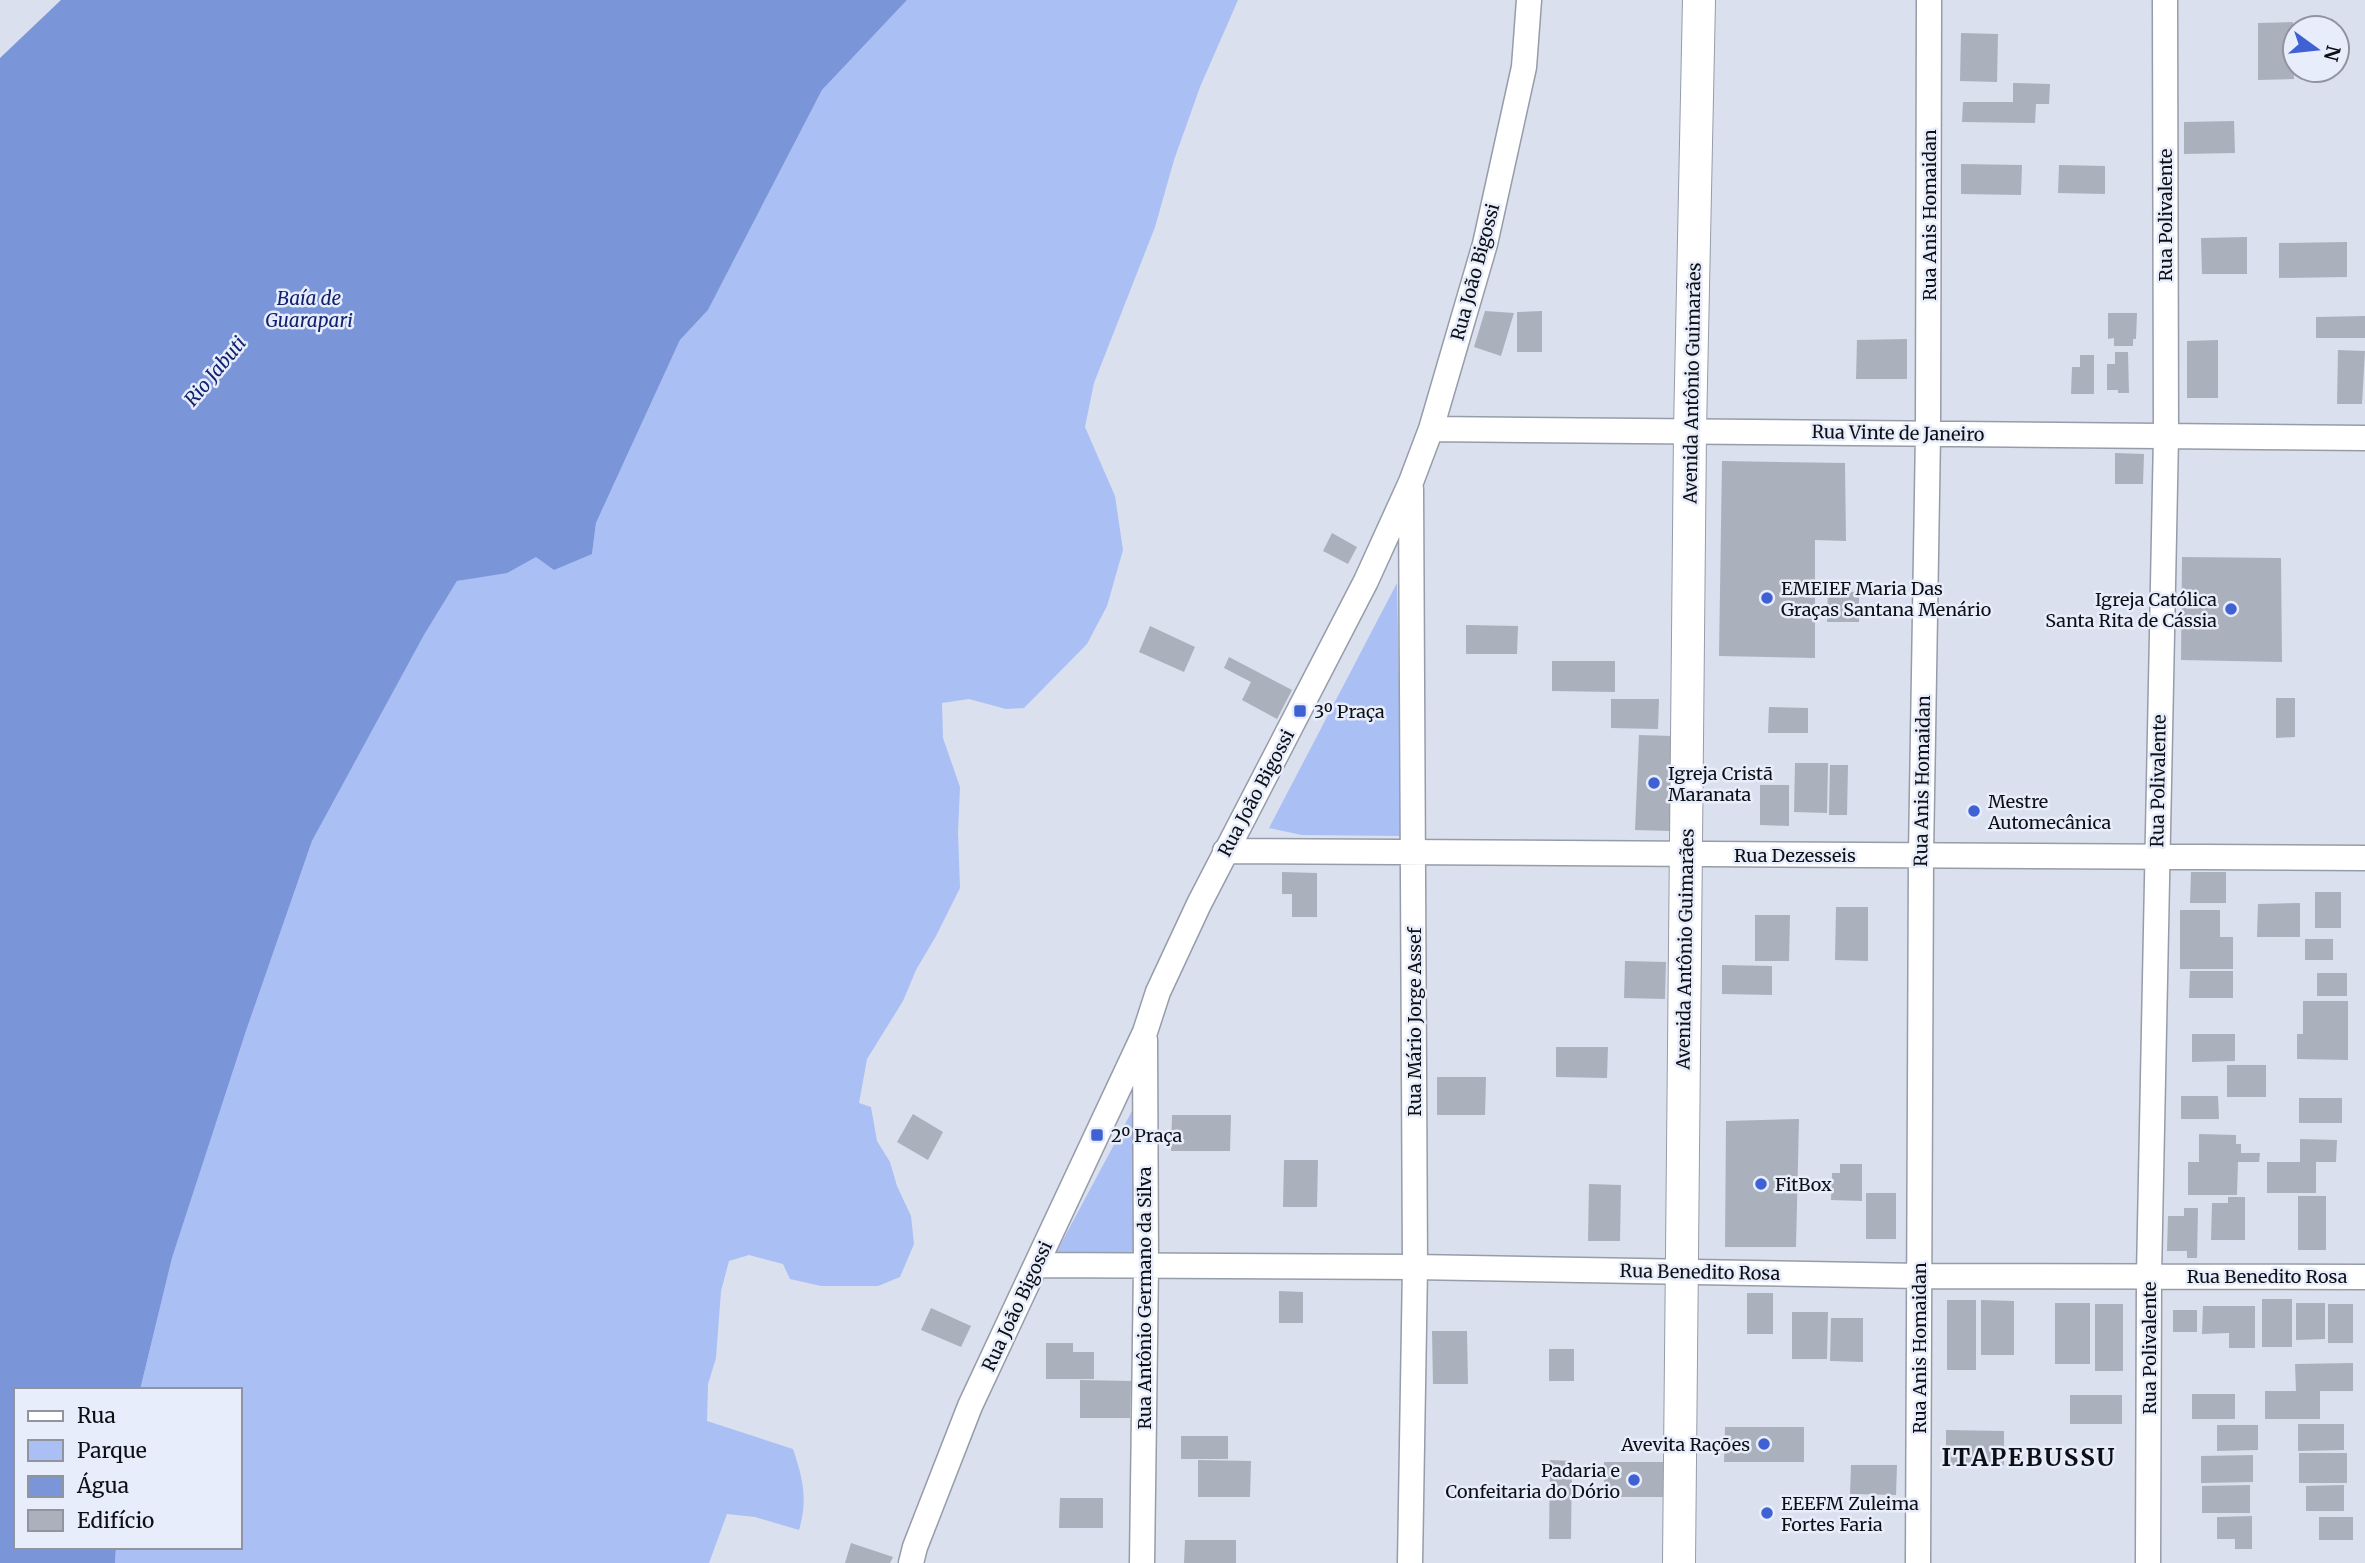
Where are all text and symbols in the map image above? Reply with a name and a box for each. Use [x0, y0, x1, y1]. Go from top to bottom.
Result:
north arrow [2281, 14, 2351, 84]
text: N [2319, 43, 2346, 64]
street label: Rua Anis Homaidan [1918, 129, 1941, 301]
street label: Rua Polivalente [2154, 149, 2177, 281]
street label: Rua João Bigossi [1446, 201, 1504, 343]
street label: Avenida Antônio Guimarães [1678, 262, 1706, 505]
water label: Baía de Guarapari [265, 286, 353, 332]
water label: Rio Jabuti [179, 331, 251, 411]
street label: Rua Vinte de Janeiro [1811, 420, 1985, 446]
place label: EMEIEF Maria Das Graças Santana Menário [1781, 577, 1991, 621]
place label: Igreja Católica Santa Rita de Cássia [2045, 588, 2217, 632]
marker: EMEIEF Maria Das Graças Santana Menário [1759, 590, 1775, 606]
marker: Igreja Católica Santa Rita de Cássia [2223, 601, 2239, 617]
street label: Rua Anis Homaidan [1909, 695, 1935, 867]
place label: 3º Praça [1314, 700, 1385, 723]
marker: 3º Praça [1292, 703, 1308, 719]
street label: Rua Polivalente [2145, 714, 2171, 848]
street label: Rua João Bigossi [1213, 725, 1299, 861]
place label: Igreja Cristã Maranata [1668, 762, 1773, 806]
marker: Igreja Cristã Maranata [1646, 775, 1662, 791]
place label: Mestre Automecânica [1987, 790, 2112, 834]
marker: Mestre Automecânica [1966, 803, 1982, 819]
street label: Avenida Antônio Guimarães [1671, 828, 1699, 1071]
street label: Rua Dezesseis [1734, 844, 1856, 867]
street label: Rua Mário Jorge Assef [1403, 926, 1426, 1116]
place label: 2º Praça [1111, 1124, 1183, 1147]
marker: 2º Praça [1089, 1127, 1105, 1143]
street label: Rua Antônio Germano da Silva [1133, 1166, 1156, 1429]
place label: FitBox [1775, 1173, 1832, 1196]
marker: FitBox [1753, 1176, 1769, 1192]
street label: Rua João Bigossi [977, 1237, 1057, 1375]
street label: Rua Benedito Rosa [1620, 1259, 1781, 1285]
street label: Rua Anis Homaidan [1908, 1262, 1931, 1434]
street label: Rua Benedito Rosa [2187, 1265, 2348, 1288]
street label: Rua Polivalente [2138, 1282, 2161, 1414]
legend [14, 1388, 242, 1549]
text: Rua [77, 1402, 116, 1429]
place label: Avevita Rações [1620, 1433, 1750, 1456]
marker: Avevita Rações [1756, 1436, 1772, 1452]
text: Parque [77, 1437, 147, 1464]
district label: ITAPEBUSSU [1942, 1442, 2116, 1473]
place label: Padaria e Confeitaria do Dório [1445, 1459, 1620, 1503]
text: Água [76, 1471, 129, 1499]
marker: Padaria e Confeitaria do Dório [1626, 1472, 1642, 1488]
place label: EEEFM Zuleima Fortes Faria [1781, 1492, 1919, 1536]
marker: EEEFM Zuleima Fortes Faria [1759, 1505, 1775, 1521]
text: Edifício [77, 1507, 154, 1534]

